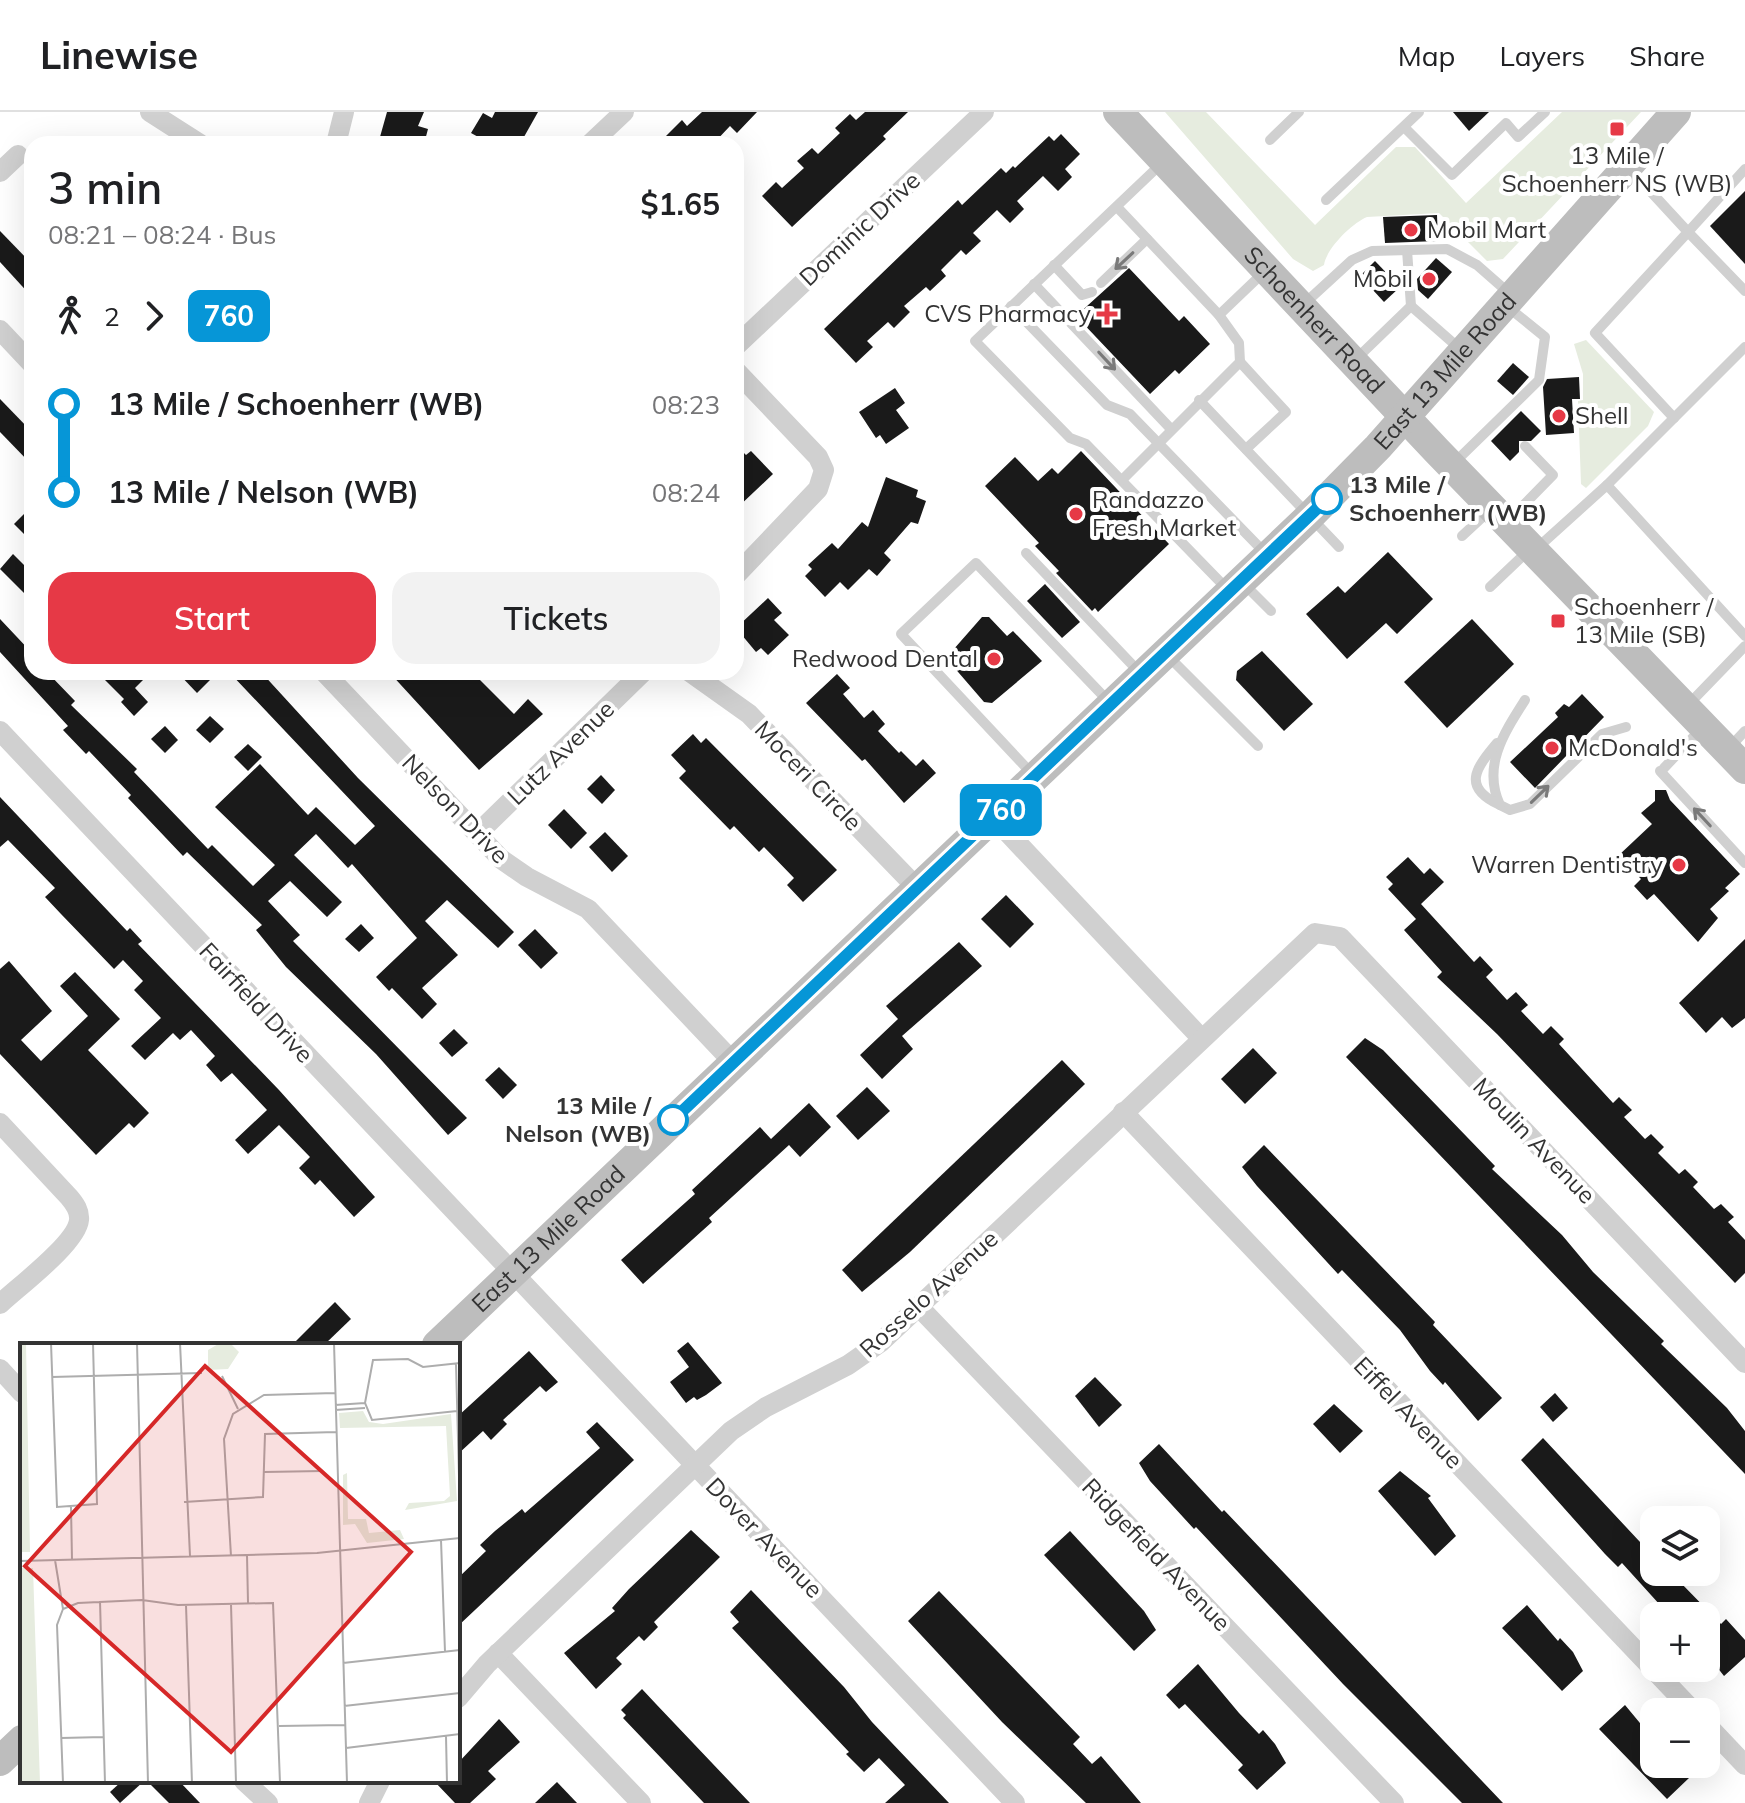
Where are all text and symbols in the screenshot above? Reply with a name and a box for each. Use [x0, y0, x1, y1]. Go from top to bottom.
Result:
text: Linewise [40, 31, 198, 79]
text: Map [1398, 38, 1455, 73]
text: Layers [1499, 38, 1585, 73]
text: Share [1629, 38, 1705, 73]
marker: 13 Mile / Schoenherr NS (WB) [1608, 120, 1626, 138]
place label: 13 Mile / Schoenherr NS (WB) [1502, 140, 1732, 198]
text: 3 min [48, 160, 162, 215]
street label: Dominic Drive [793, 165, 926, 292]
text: $1.65 [641, 185, 720, 223]
place label: Mobil Mart [1427, 214, 1546, 244]
text: 08:21 – 08:24 · Bus [48, 218, 277, 251]
marker: Mobil Mart [1402, 221, 1420, 239]
street label: Schoenherr Road [1238, 240, 1391, 400]
one-way arrow [1114, 251, 1134, 270]
place label: Mobil [1353, 263, 1413, 293]
marker: Mobil [1420, 270, 1438, 288]
street label: East 13 Mile Road [1367, 286, 1522, 455]
icon: walk [48, 294, 92, 338]
icon: forward [132, 294, 176, 338]
text: 760 [204, 298, 254, 333]
place label: CVS Pharmacy [924, 298, 1091, 328]
text: 2 [104, 300, 120, 333]
marker: CVS Pharmacy [1098, 305, 1116, 323]
one-way arrow [1097, 351, 1116, 370]
text: 13 Mile / Schoenherr (WB) [108, 385, 484, 423]
text: 08:23 [652, 388, 720, 421]
place label: Shell [1575, 400, 1629, 430]
marker: Shell [1550, 407, 1568, 425]
place label: 13 Mile / Schoenherr (WB) [1349, 469, 1547, 527]
text: 13 Mile / Nelson (WB) [108, 473, 419, 511]
text: 08:24 [652, 476, 720, 509]
place label: Randazzo Fresh Market [1092, 484, 1236, 542]
marker: 13 Mile / Schoenherr (WB) [1312, 484, 1342, 514]
marker: Randazzo Fresh Market [1067, 505, 1085, 523]
button: Start [48, 572, 376, 664]
button: Tickets [392, 572, 720, 664]
place label: Schoenherr / 13 Mile (SB) [1574, 591, 1715, 649]
marker: Schoenherr / 13 Mile (SB) [1549, 612, 1567, 630]
place label: Redwood Dental [792, 643, 978, 673]
marker: Redwood Dental [985, 650, 1003, 668]
street label: Lutz Avenue [500, 694, 620, 811]
street label: Moceri Circle [749, 714, 868, 836]
place label: McDonald's [1568, 732, 1698, 762]
marker: McDonald's [1543, 739, 1561, 757]
street label: Nelson Drive [396, 747, 515, 869]
line badge: 760 [955, 784, 1047, 836]
one-way arrow [1530, 784, 1550, 803]
text: 760 [976, 792, 1026, 827]
one-way arrow [1693, 807, 1712, 827]
place label: Warren Dentistry [1471, 849, 1663, 879]
marker: Warren Dentistry [1670, 856, 1688, 874]
street label: Fairfield Drive [193, 936, 320, 1069]
street label: Moulin Avenue [1467, 1071, 1602, 1210]
place label: 13 Mile / Nelson (WB) [505, 1090, 652, 1148]
marker: 13 Mile / Nelson (WB) [658, 1105, 688, 1135]
street label: East 13 Mile Road [465, 1158, 631, 1318]
street label: Rosselo Avenue [853, 1223, 1004, 1363]
inset map [20, 1343, 460, 1783]
street label: Eiffel Avenue [1348, 1350, 1470, 1475]
street label: Dover Avenue [700, 1471, 830, 1604]
street label: Ridgefield Avenue [1076, 1472, 1237, 1637]
map controls [1640, 1506, 1720, 1778]
button: layers [1640, 1506, 1720, 1586]
button: + [1640, 1602, 1720, 1682]
button: − [1640, 1698, 1720, 1778]

